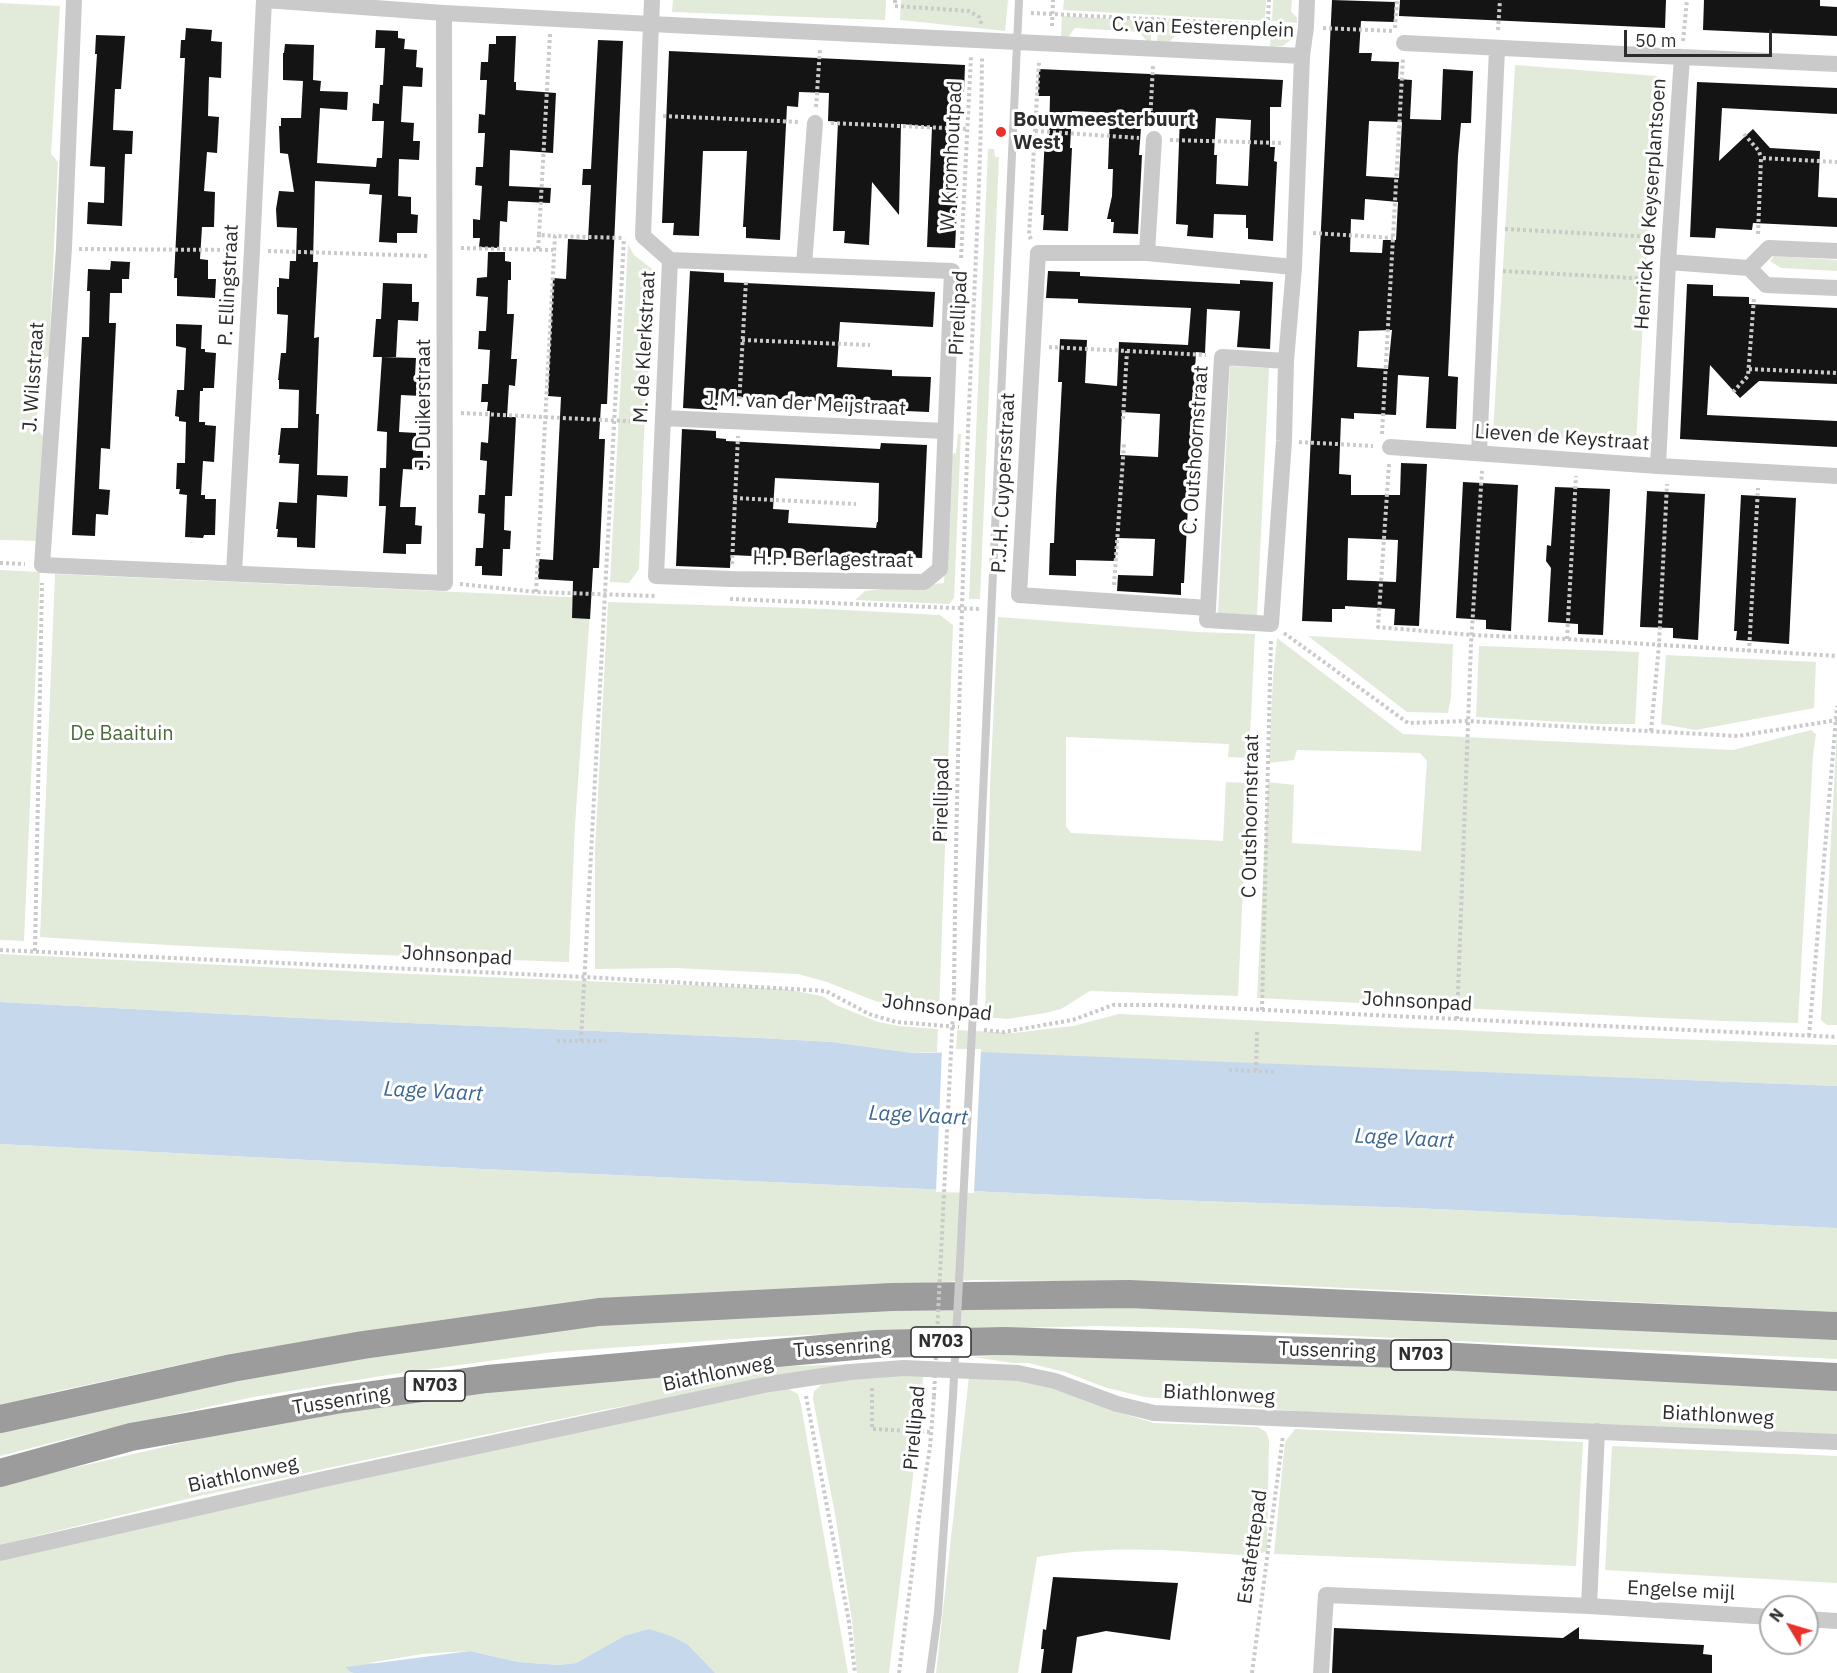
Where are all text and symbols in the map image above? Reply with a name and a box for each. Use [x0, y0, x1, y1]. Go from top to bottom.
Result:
street label: C. van Eesterenplein [1111, 13, 1295, 43]
scale bar [1627, 18, 1776, 56]
text: 50 m [1635, 29, 1677, 52]
street label: Henrick de Keyserplantsoen [1630, 78, 1672, 330]
street label: W. Kromhoutpad [936, 80, 968, 232]
place label: Bouwmeesterbuurt West [1013, 108, 1195, 155]
marker: Bouwmeesterbuurt West [994, 125, 1008, 139]
street label: P. Ellingstraat [214, 224, 244, 346]
street label: M. de Klerkstraat [629, 270, 661, 424]
street label: Pirellipad [945, 270, 973, 356]
street label: J. Wilsstraat [18, 321, 50, 433]
street label: J. Duikerstraat [412, 339, 436, 469]
street label: C. Outshoornstraat [1178, 365, 1214, 535]
street label: J.M. van der Meijstraat [703, 387, 907, 421]
street label: P.J.H. Cuypersstraat [987, 392, 1021, 574]
street label: Lieven de Keystraat [1474, 420, 1650, 456]
street label: H.P. Berlagestraat [752, 547, 914, 573]
park label: De Baaituin [70, 722, 174, 746]
street label: C Outshoornstraat [1238, 734, 1264, 898]
street label: Pirellipad [929, 757, 955, 843]
street label: Johnsonpad [401, 941, 513, 971]
street label: Johnsonpad [1361, 987, 1473, 1017]
street label: Johnsonpad [881, 989, 993, 1027]
water label: Lage Vaart [383, 1077, 483, 1107]
water label: Lage Vaart [868, 1101, 968, 1131]
water label: Lage Vaart [1354, 1124, 1454, 1154]
road number: N703 [911, 1327, 971, 1357]
street label: Tussenring [792, 1333, 892, 1363]
street label: Tussenring [1278, 1337, 1376, 1365]
road number: N703 [1391, 1340, 1451, 1370]
street label: Biathlonweg [661, 1351, 775, 1397]
road number: N703 [405, 1371, 465, 1401]
street label: Biathlonweg [1163, 1380, 1275, 1410]
street label: Tussenring [291, 1382, 391, 1420]
street label: Pirellipad [899, 1385, 931, 1471]
street label: Biathlonweg [1662, 1401, 1774, 1431]
street label: Biathlonweg [186, 1452, 300, 1498]
street label: Estafettepad [1233, 1488, 1273, 1606]
street label: Engelse mijl [1626, 1576, 1736, 1606]
north arrow [1759, 1595, 1819, 1655]
text: N [1765, 1604, 1788, 1626]

